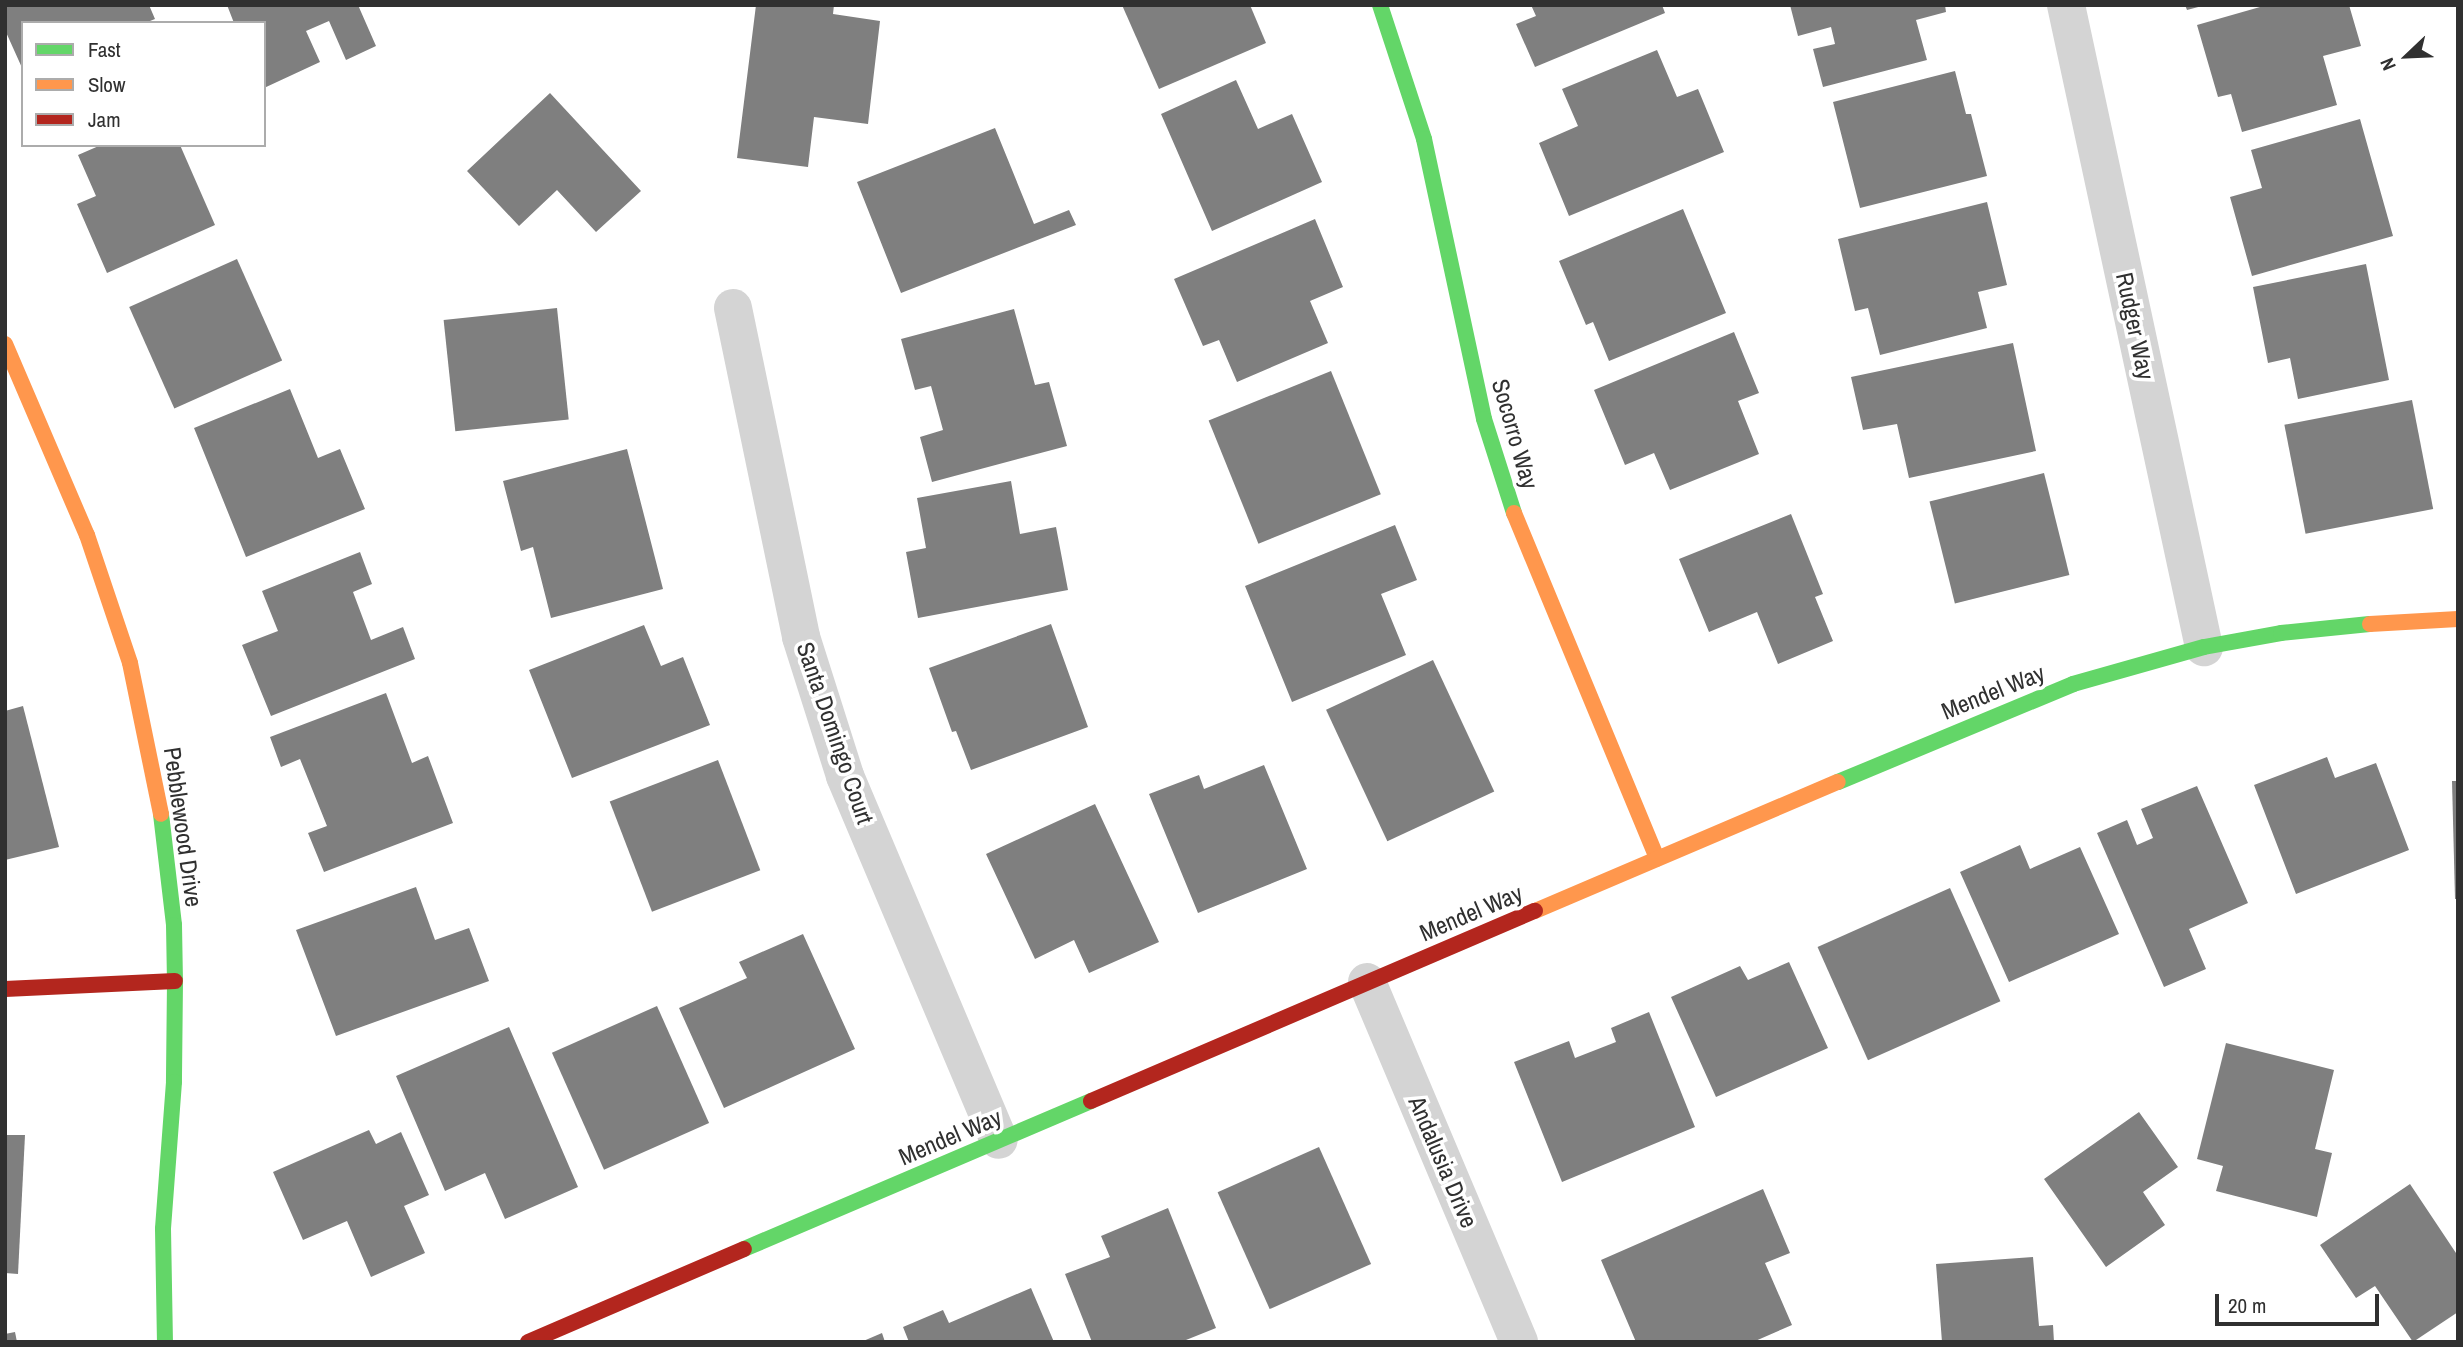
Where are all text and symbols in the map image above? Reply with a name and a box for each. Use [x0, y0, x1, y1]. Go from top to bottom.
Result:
legend [21, 21, 266, 147]
north arrow [2372, 21, 2442, 91]
text: Fast [88, 35, 121, 64]
text: N [2374, 54, 2402, 74]
text: Slow [88, 70, 125, 99]
text: Jam [88, 105, 121, 134]
street label: Rudger Way [2110, 270, 2160, 382]
street label: Socorro Way [1486, 376, 1544, 492]
street label: Santa Domingo Court [790, 638, 880, 828]
street label: Mendel Way [1937, 658, 2049, 726]
street label: Pebblewood Drive [158, 745, 208, 909]
street label: Mendel Way [1415, 879, 1527, 947]
street label: Andalusia Drive [1402, 1092, 1484, 1232]
street label: Mendel Way [894, 1103, 1006, 1171]
scale bar [2218, 1280, 2382, 1324]
text: 20 m [2228, 1291, 2266, 1320]

